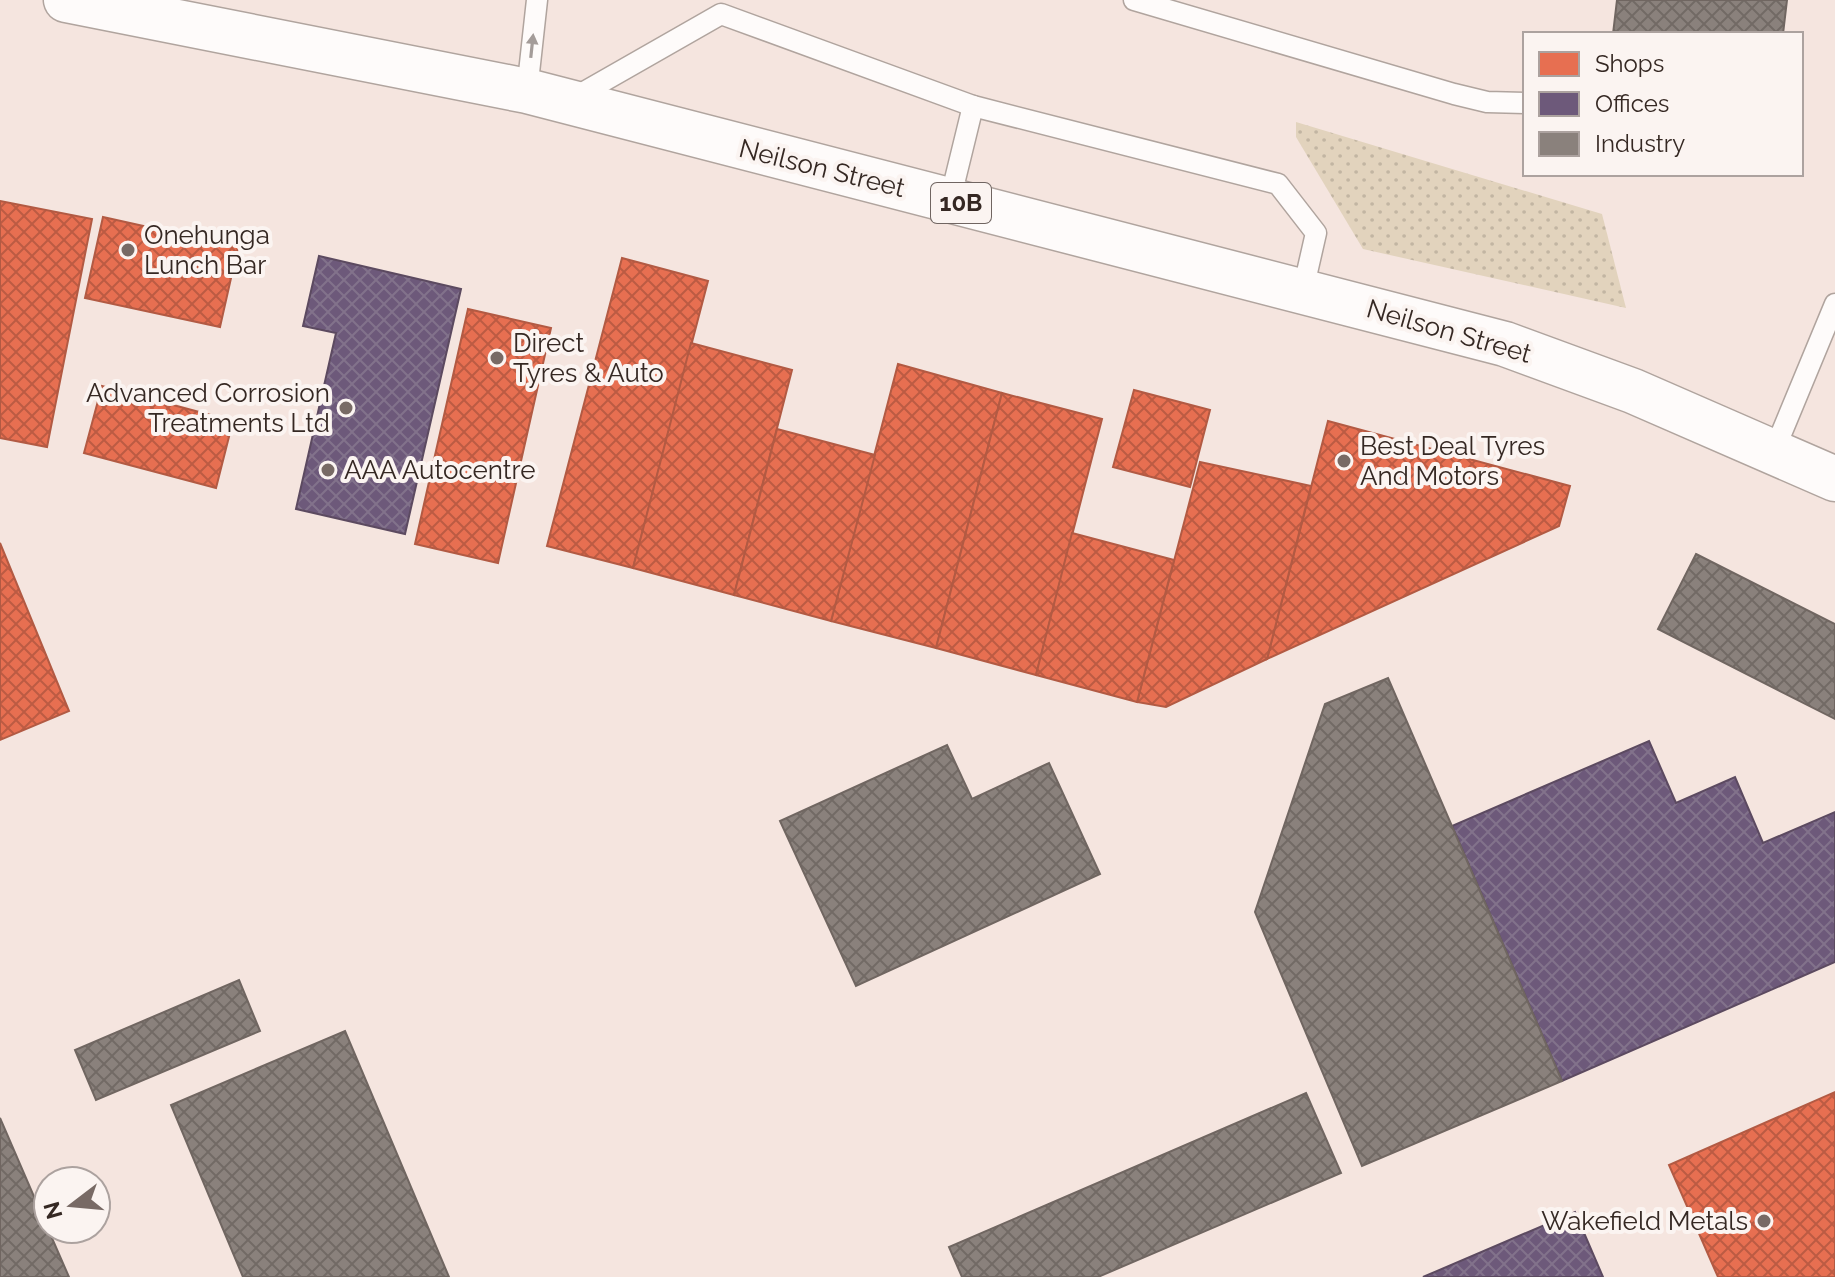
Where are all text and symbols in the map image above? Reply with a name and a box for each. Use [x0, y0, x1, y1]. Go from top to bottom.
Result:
legend [1523, 32, 1803, 176]
one-way arrow [526, 33, 539, 58]
text: Shops [1595, 49, 1664, 78]
text: Offices [1595, 89, 1669, 118]
text: Industry [1595, 129, 1685, 158]
street label: Neilson Street [736, 133, 908, 203]
road number: 10B [931, 183, 991, 223]
place label: Onehunga Lunch Bar [144, 220, 270, 280]
marker: Onehunga Lunch Bar [119, 241, 137, 259]
street label: Neilson Street [1363, 293, 1535, 369]
place label: Direct Tyres & Auto [513, 328, 664, 388]
marker: Direct Tyres & Auto [488, 349, 506, 367]
place label: Advanced Corrosion Treatments Ltd [86, 378, 330, 438]
marker: Advanced Corrosion Treatments Ltd [337, 399, 355, 417]
place label: Best Deal Tyres And Motors [1360, 431, 1545, 491]
marker: Best Deal Tyres And Motors [1335, 452, 1353, 470]
place label: AAA Autocentre [344, 455, 536, 485]
marker: AAA Autocentre [319, 461, 337, 479]
north arrow [32, 1165, 112, 1245]
text: N [38, 1199, 68, 1222]
place label: Wakefield Metals [1541, 1206, 1748, 1236]
marker: Wakefield Metals [1755, 1212, 1773, 1230]

